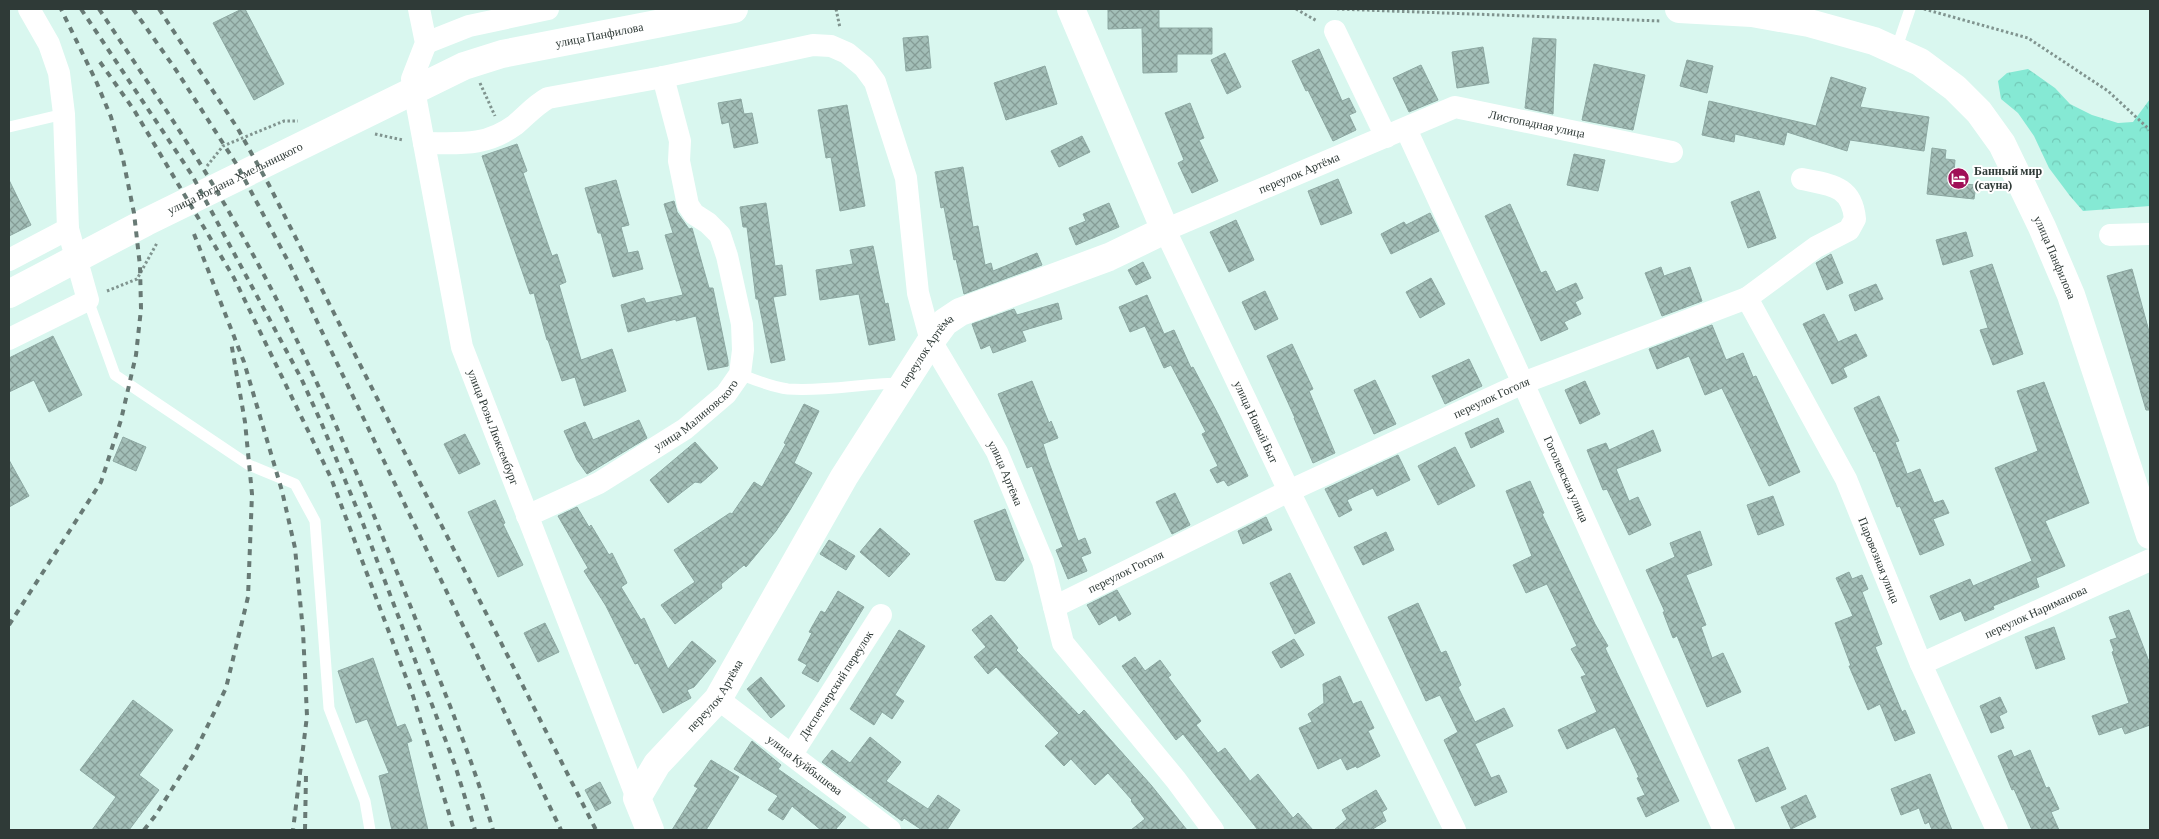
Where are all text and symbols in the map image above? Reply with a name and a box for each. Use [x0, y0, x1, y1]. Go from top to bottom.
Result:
street label: улица Панфилова [554, 20, 645, 50]
street label: Листопадная улица [1487, 107, 1587, 141]
street label: улица Богдана Хмельницкого [165, 139, 305, 217]
street label: переулок Артёма [1257, 150, 1342, 196]
place label: Банный мир (сауна) [1974, 164, 2042, 192]
hotel icon: Банный мир (сауна) [1946, 166, 1970, 190]
street label: улица Панфилова [2031, 213, 2079, 301]
street label: переулок Артёма [896, 311, 957, 390]
street label: улица Розы Люксембург [464, 367, 522, 487]
street label: переулок Гоголя [1451, 374, 1532, 421]
street label: улица Малиновского [651, 377, 741, 454]
street label: улица Новый Быт [1231, 379, 1281, 466]
street label: Гоголевская улица [1541, 434, 1592, 525]
street label: улица Артёма [985, 438, 1026, 508]
street label: Паровозная улица [1855, 515, 1903, 606]
street label: переулок Гоголя [1086, 547, 1166, 596]
street label: переулок Нариманова [1982, 582, 2090, 641]
street label: Диспетчерский переулок [796, 628, 876, 742]
street label: переулок Артёма [684, 657, 746, 735]
street label: улица Куйбышева [764, 732, 846, 799]

